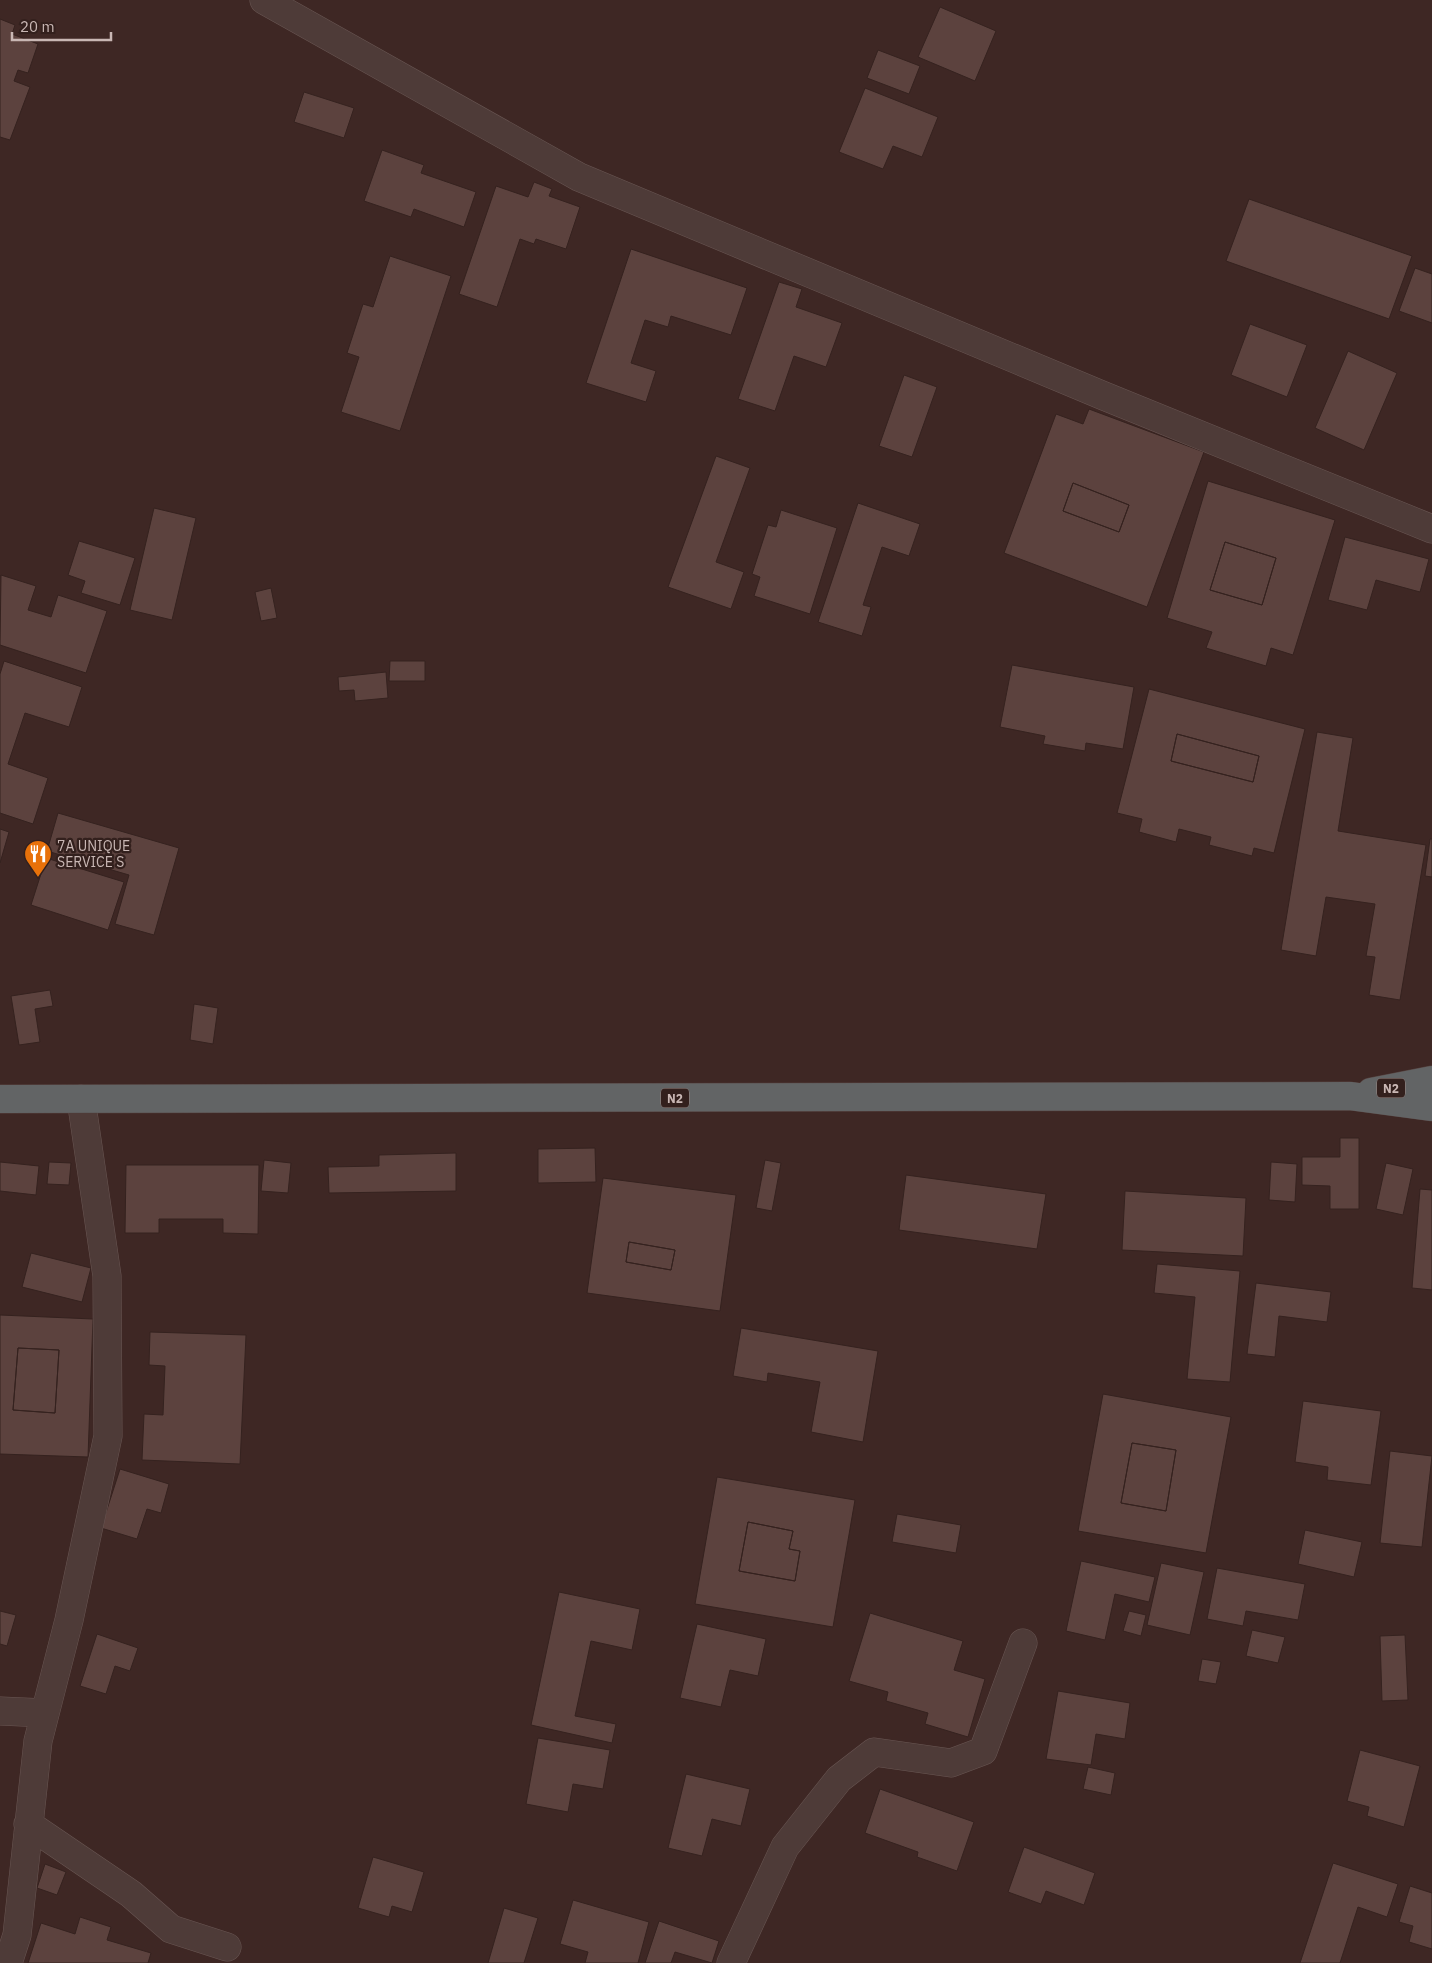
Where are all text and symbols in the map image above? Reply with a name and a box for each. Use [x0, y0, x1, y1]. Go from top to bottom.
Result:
scale bar [12, 10, 111, 42]
text: 20 m [20, 17, 55, 36]
place label: 7A UNIQUE SERVICE S [57, 837, 130, 871]
restaurant icon: 7A UNIQUE SERVICE S [23, 839, 53, 878]
road number: N2 [1377, 1078, 1405, 1098]
road number: N2 [661, 1088, 689, 1108]

